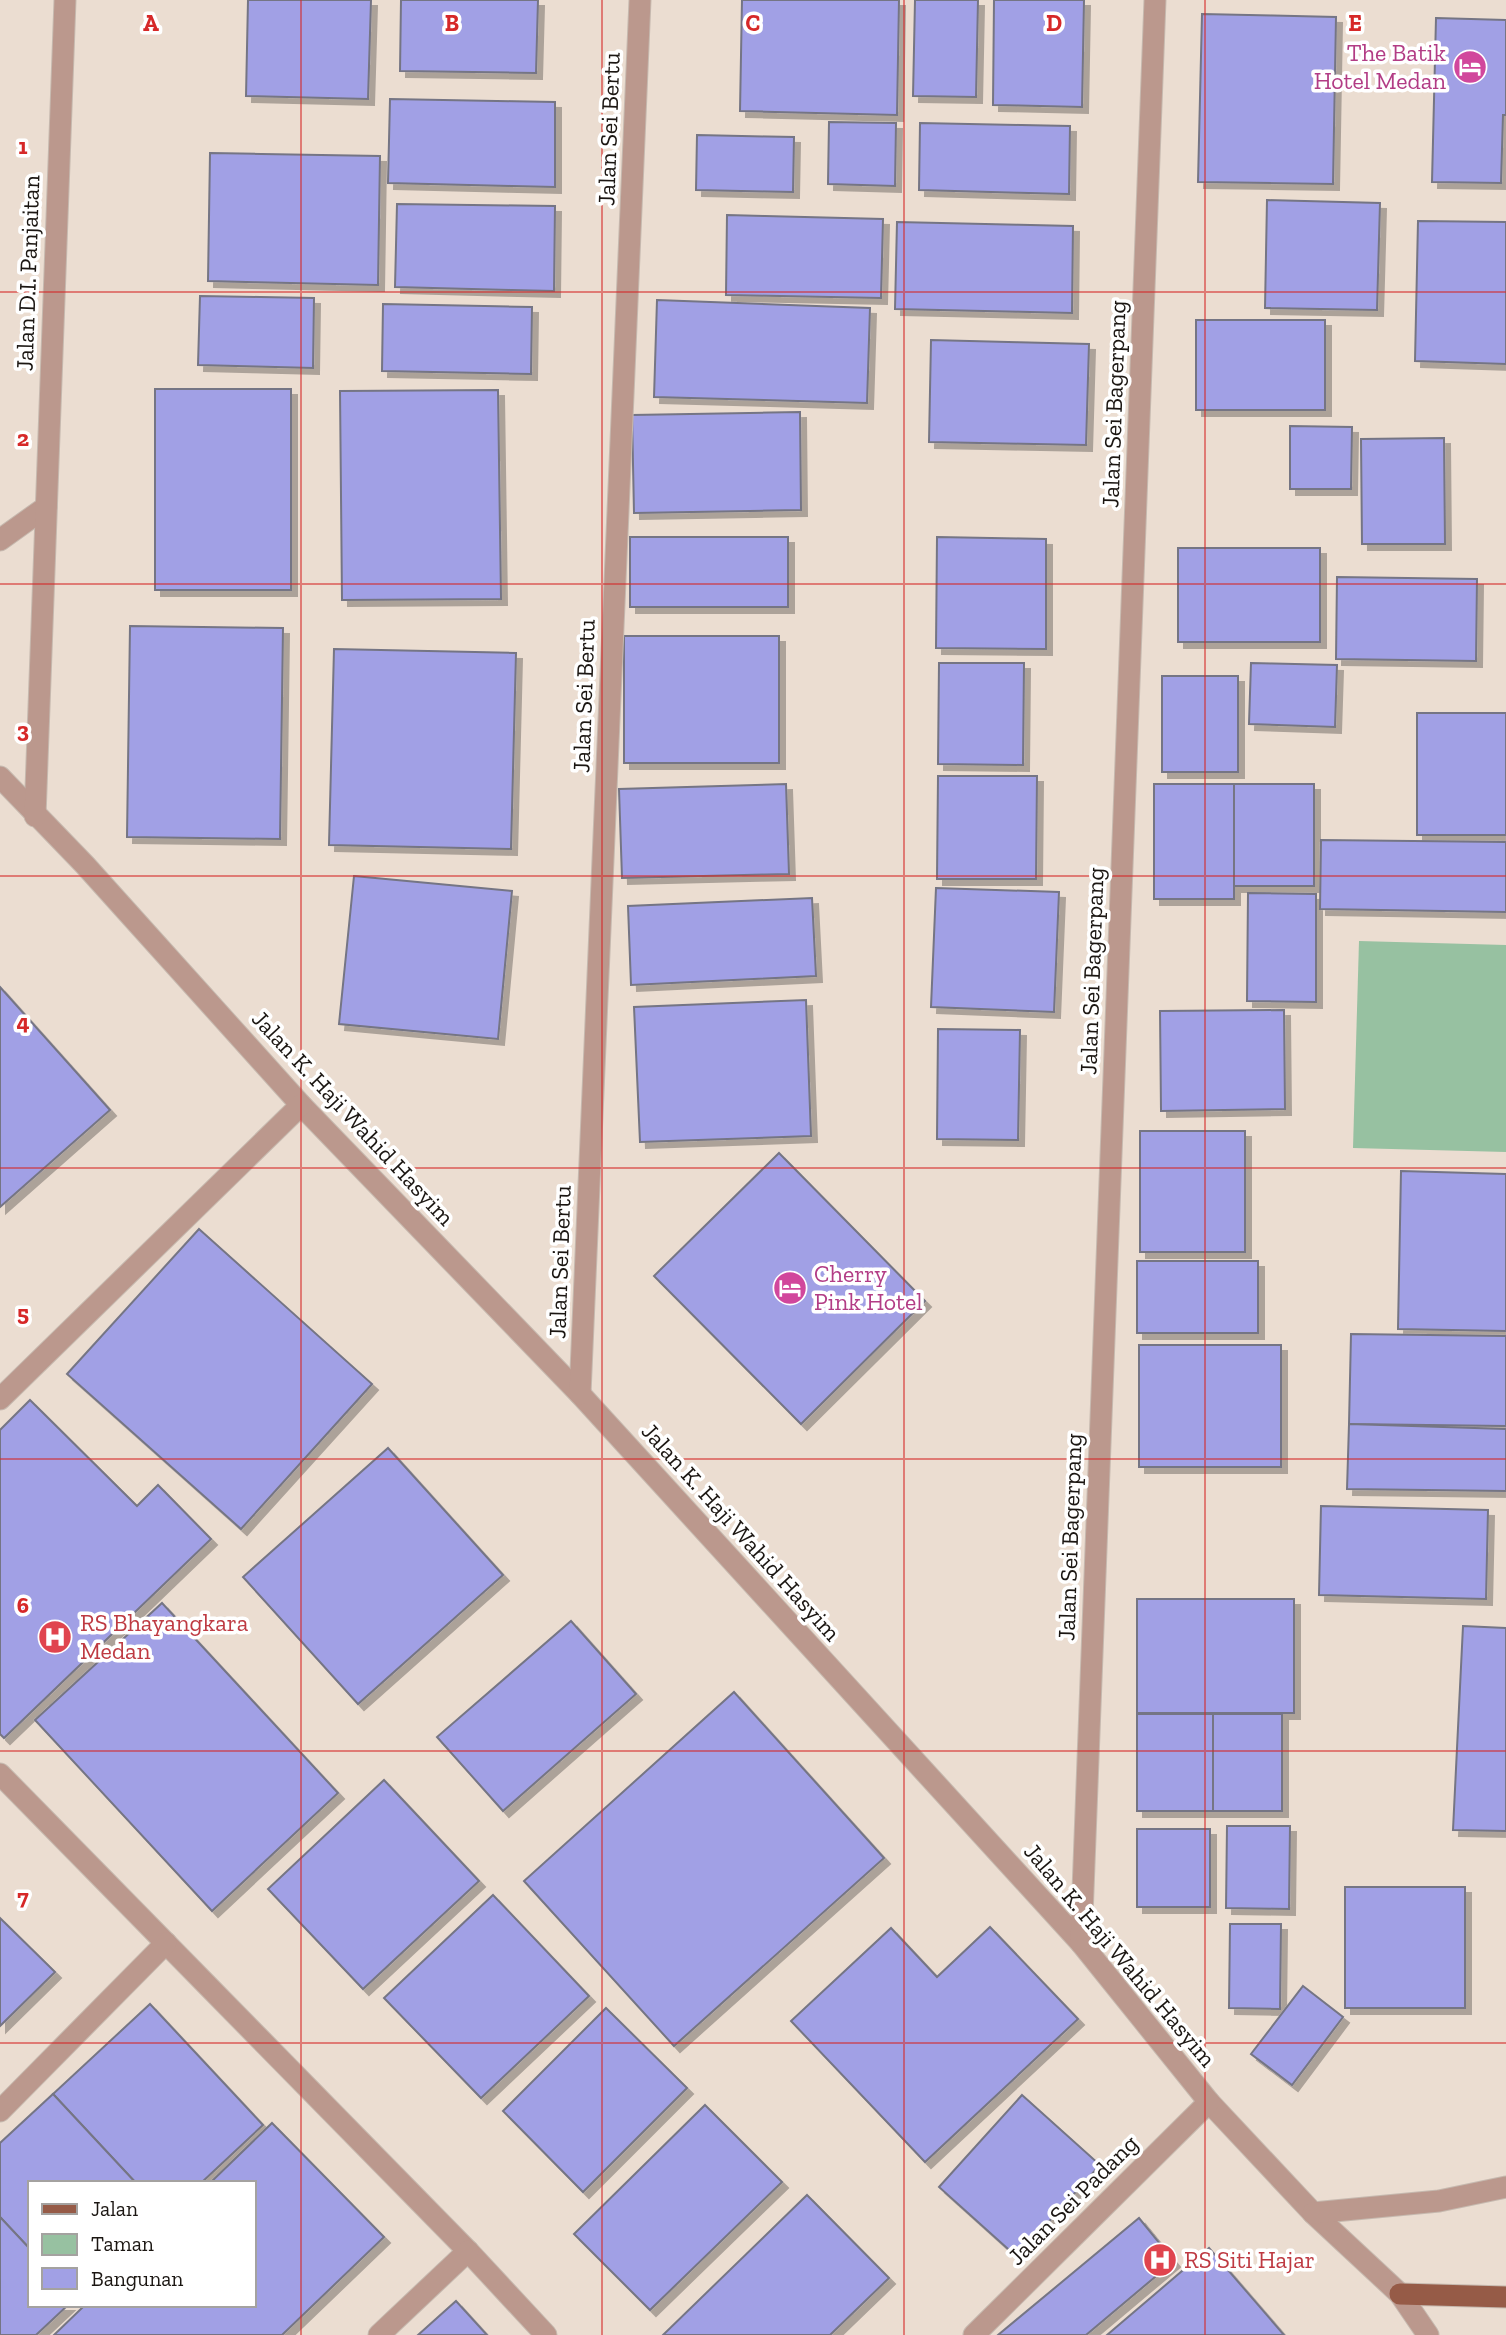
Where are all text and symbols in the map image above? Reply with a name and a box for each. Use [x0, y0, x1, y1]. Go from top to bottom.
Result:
text: A [143, 9, 159, 37]
text: B [445, 9, 459, 37]
text: C [746, 9, 760, 37]
text: D [1046, 9, 1062, 37]
text: E [1348, 9, 1362, 37]
place label: The Batik Hotel Medan [1314, 38, 1447, 95]
hotel icon: The Batik Hotel Medan [1451, 48, 1489, 86]
street label: Jalan Sei Bertu [591, 51, 626, 206]
text: 1 [18, 132, 28, 160]
street label: Jalan D.I. Panjaitan [10, 174, 45, 372]
street label: Jalan Sei Bagerpang [1095, 300, 1132, 508]
text: 2 [17, 424, 29, 452]
street label: Jalan Sei Bertu [566, 618, 601, 773]
text: 3 [17, 716, 29, 744]
street label: Jalan Sei Bagerpang [1073, 867, 1110, 1075]
street label: Jalan K. Haji Wahid Hasyim [246, 1004, 461, 1231]
text: 4 [16, 1008, 30, 1036]
street label: Jalan Sei Bertu [542, 1184, 577, 1339]
place label: Cherry Pink Hotel [814, 1259, 923, 1316]
hotel icon: Cherry Pink Hotel [771, 1269, 809, 1307]
text: 5 [17, 1299, 29, 1327]
street label: Jalan K. Haji Wahid Hasyim [636, 1417, 847, 1647]
street label: Jalan Sei Bagerpang [1051, 1433, 1088, 1641]
text: 6 [17, 1591, 29, 1619]
place label: RS Bhayangkara Medan [80, 1608, 249, 1665]
hospital icon: RS Bhayangkara Medan [36, 1618, 74, 1656]
street label: Jalan K. Haji Wahid Hasyim [1018, 1837, 1223, 2073]
text: 7 [17, 1883, 29, 1911]
street label: Jalan Sei Padang [1002, 2129, 1144, 2271]
legend [28, 2181, 256, 2307]
text: Jalan [91, 2196, 138, 2221]
text: Taman [91, 2231, 154, 2256]
hospital icon: RS Siti Hajar [1141, 2241, 1179, 2279]
place label: RS Siti Hajar [1184, 2245, 1315, 2274]
text: Bangunan [91, 2266, 183, 2291]

